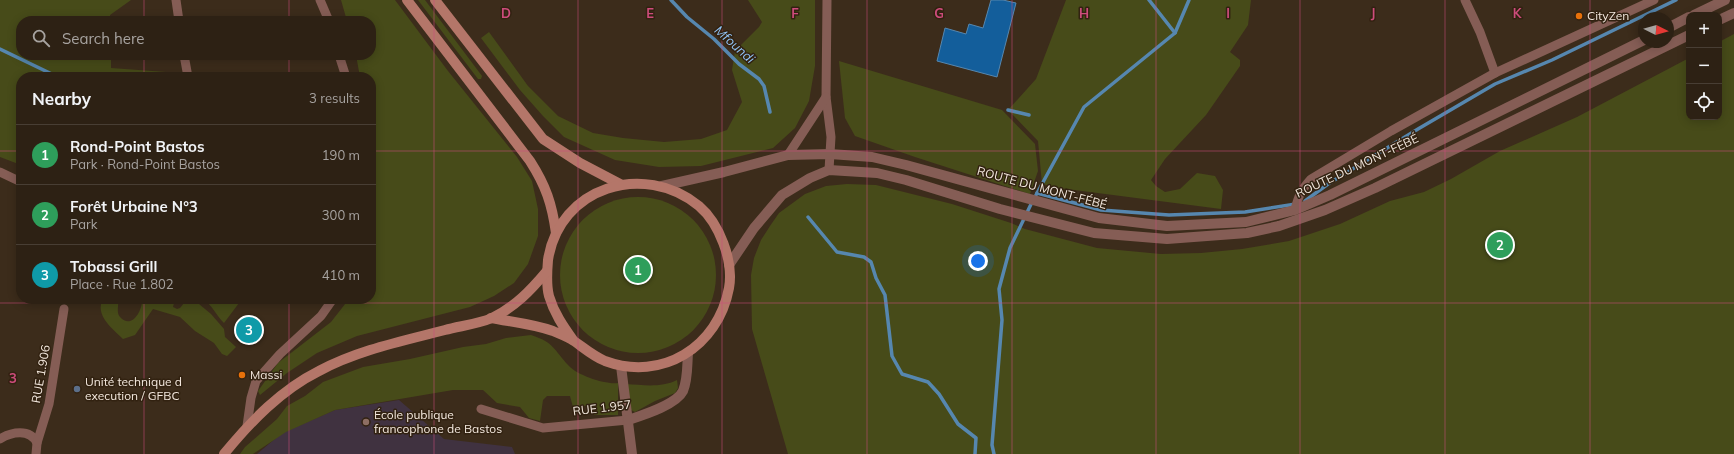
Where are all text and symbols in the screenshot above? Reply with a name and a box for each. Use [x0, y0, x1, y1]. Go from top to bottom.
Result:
text: D [501, 5, 511, 21]
text: E [646, 5, 654, 21]
text: F [791, 5, 799, 21]
text: G [934, 5, 944, 21]
text: H [1079, 5, 1089, 21]
text: I [1226, 5, 1230, 21]
text: J [1371, 5, 1375, 21]
text: K [1513, 5, 1523, 21]
place label: CityZen [1587, 8, 1629, 23]
marker: CityZen [1574, 11, 1584, 21]
north arrow [1638, 12, 1674, 48]
map controls [1686, 12, 1722, 120]
button: + [1686, 12, 1722, 48]
search box [16, 16, 376, 60]
water label: Mfoundi [712, 22, 759, 67]
icon: search [30, 27, 52, 49]
text: Search here [62, 29, 144, 48]
button: − [1686, 48, 1722, 84]
button: locate [1686, 84, 1722, 120]
text: Nearby [32, 88, 91, 109]
text: 3 results [309, 90, 360, 106]
street label: ROUTE DU MONT-FÉBÉ [1293, 130, 1421, 201]
text: Rond-Point Bastos [70, 137, 204, 156]
text: 1 [41, 147, 49, 163]
text: 190 m [322, 147, 360, 163]
text: Park · Rond-Point Bastos [70, 156, 220, 172]
street label: ROUTE DU MONT-FÉBÉ [976, 163, 1109, 212]
text: Forêt Urbaine N°3 [70, 197, 198, 216]
text: 2 [41, 207, 49, 223]
text: 300 m [322, 207, 360, 223]
text: Park [70, 216, 97, 232]
pin: 2 [1487, 230, 1513, 260]
your location [968, 251, 988, 271]
pin: 1 [625, 255, 651, 285]
text: Tobassi Grill [70, 257, 157, 276]
text: 3 [41, 267, 49, 283]
text: 410 m [322, 267, 360, 283]
text: Place · Rue 1.802 [70, 276, 174, 292]
pin: 3 [236, 315, 262, 345]
street label: RUE 1.906 [28, 344, 53, 404]
place label: Massi [250, 367, 282, 382]
text: 3 [9, 370, 17, 386]
marker: Massi [237, 370, 247, 380]
place label: Unité technique d execution / GFBC [85, 374, 182, 403]
marker: Unité technique d execution / GFBC [72, 384, 82, 394]
street label: RUE 1.957 [572, 396, 632, 419]
place label: École publique francophone de Bastos [374, 407, 502, 436]
marker: École publique francophone de Bastos [361, 417, 371, 427]

